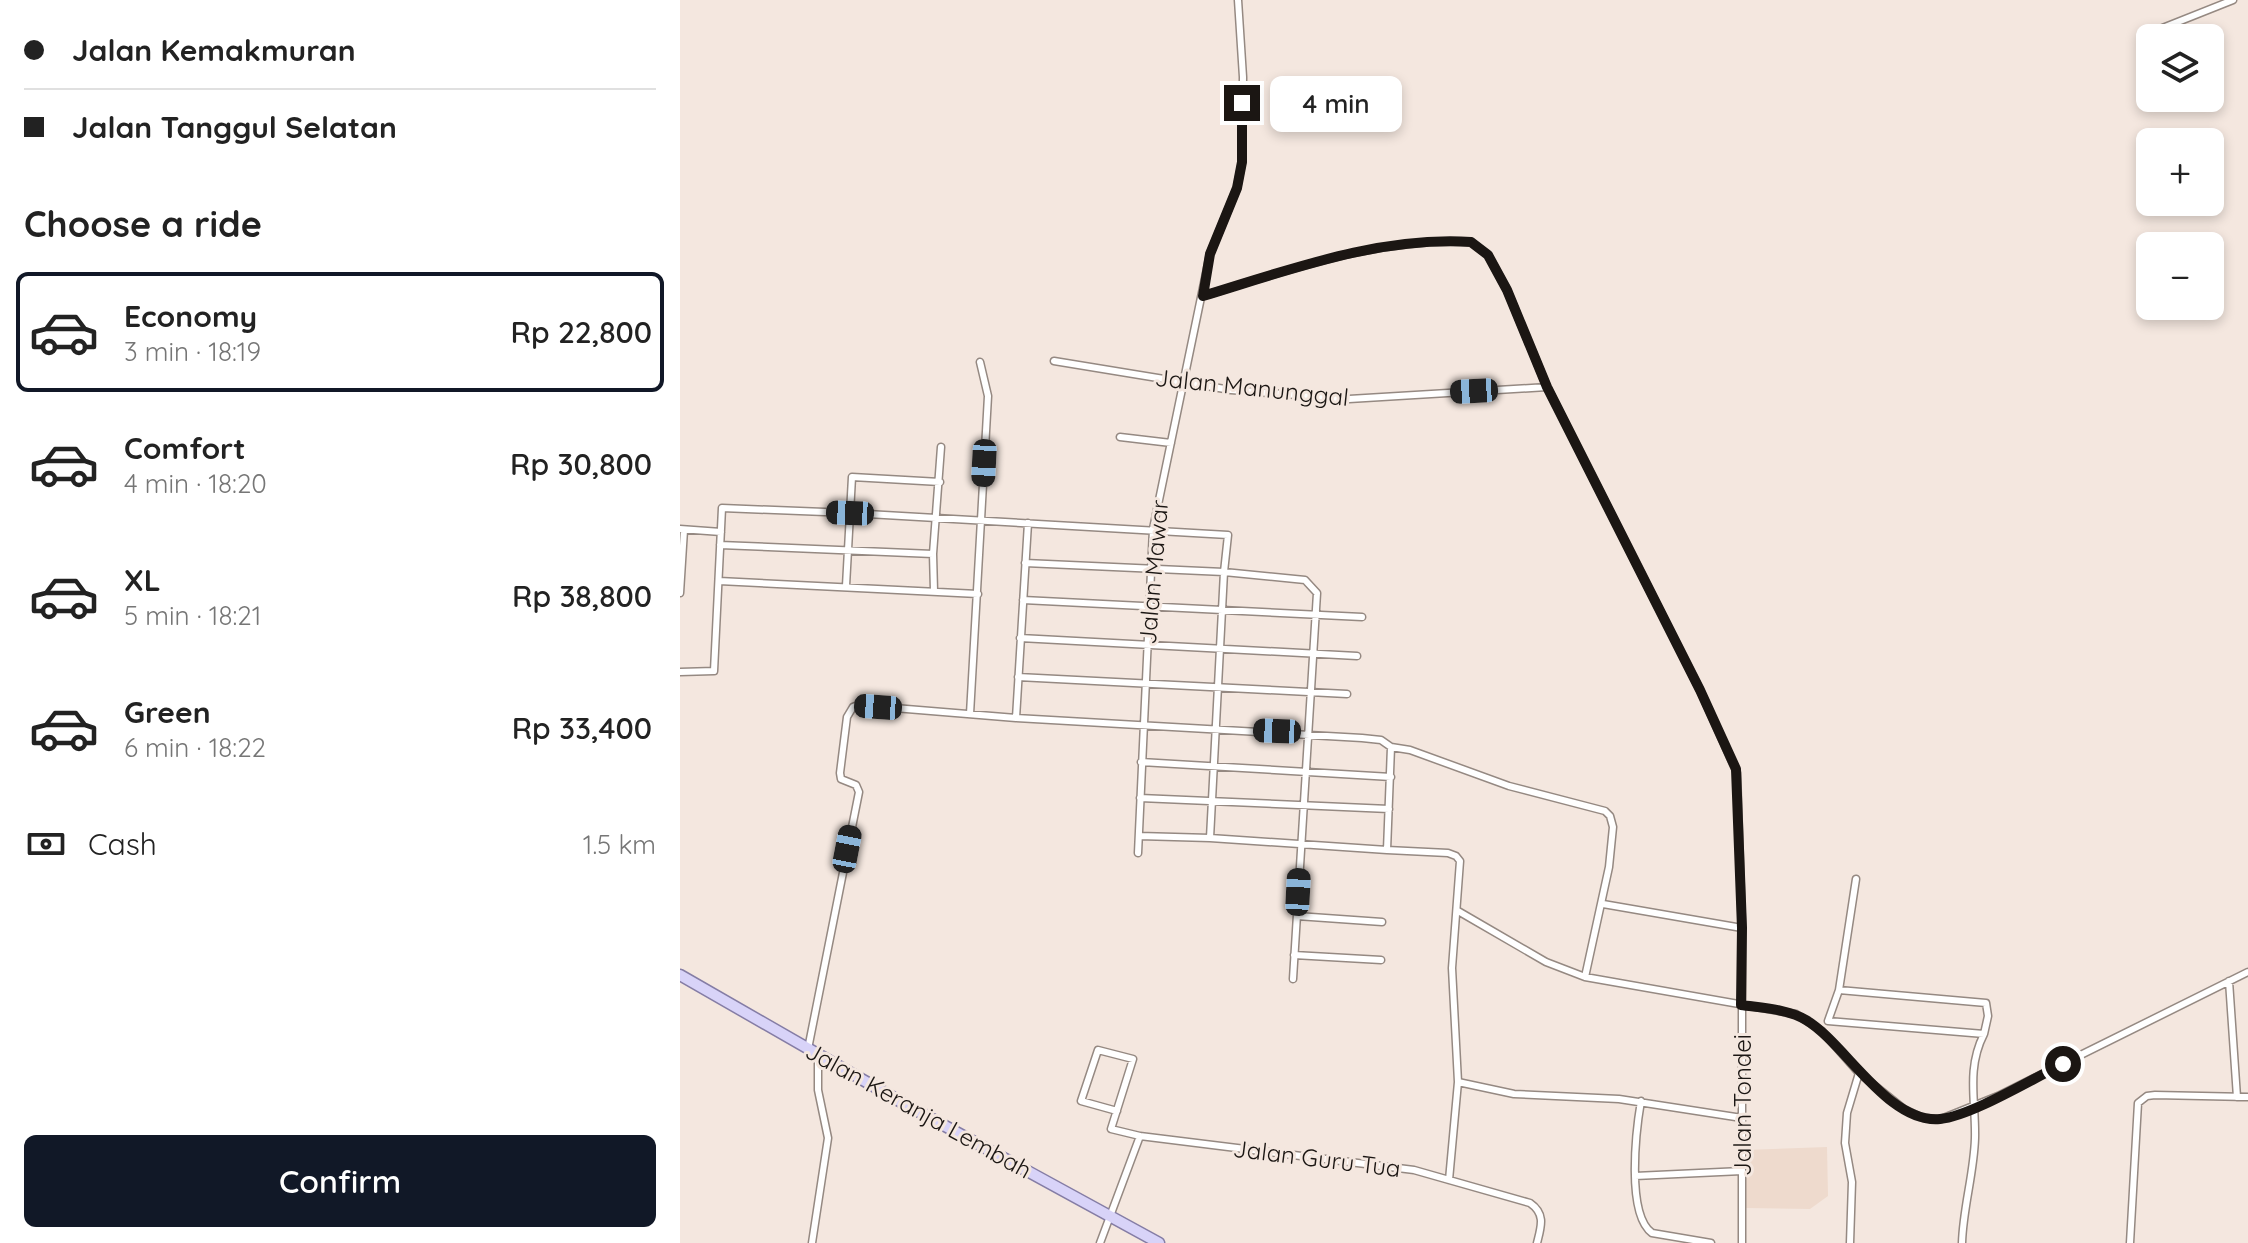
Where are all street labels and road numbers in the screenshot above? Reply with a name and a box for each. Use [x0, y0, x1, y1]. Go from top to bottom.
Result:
street label: Jalan Manunggal [1154, 362, 1350, 412]
street label: Jalan Mawar [1132, 498, 1174, 646]
street label: Jalan Tondei [1727, 1034, 1757, 1176]
street label: Jalan Keranja Lembah [801, 1035, 1037, 1185]
street label: Jalan Guru Tua [1232, 1133, 1402, 1183]

